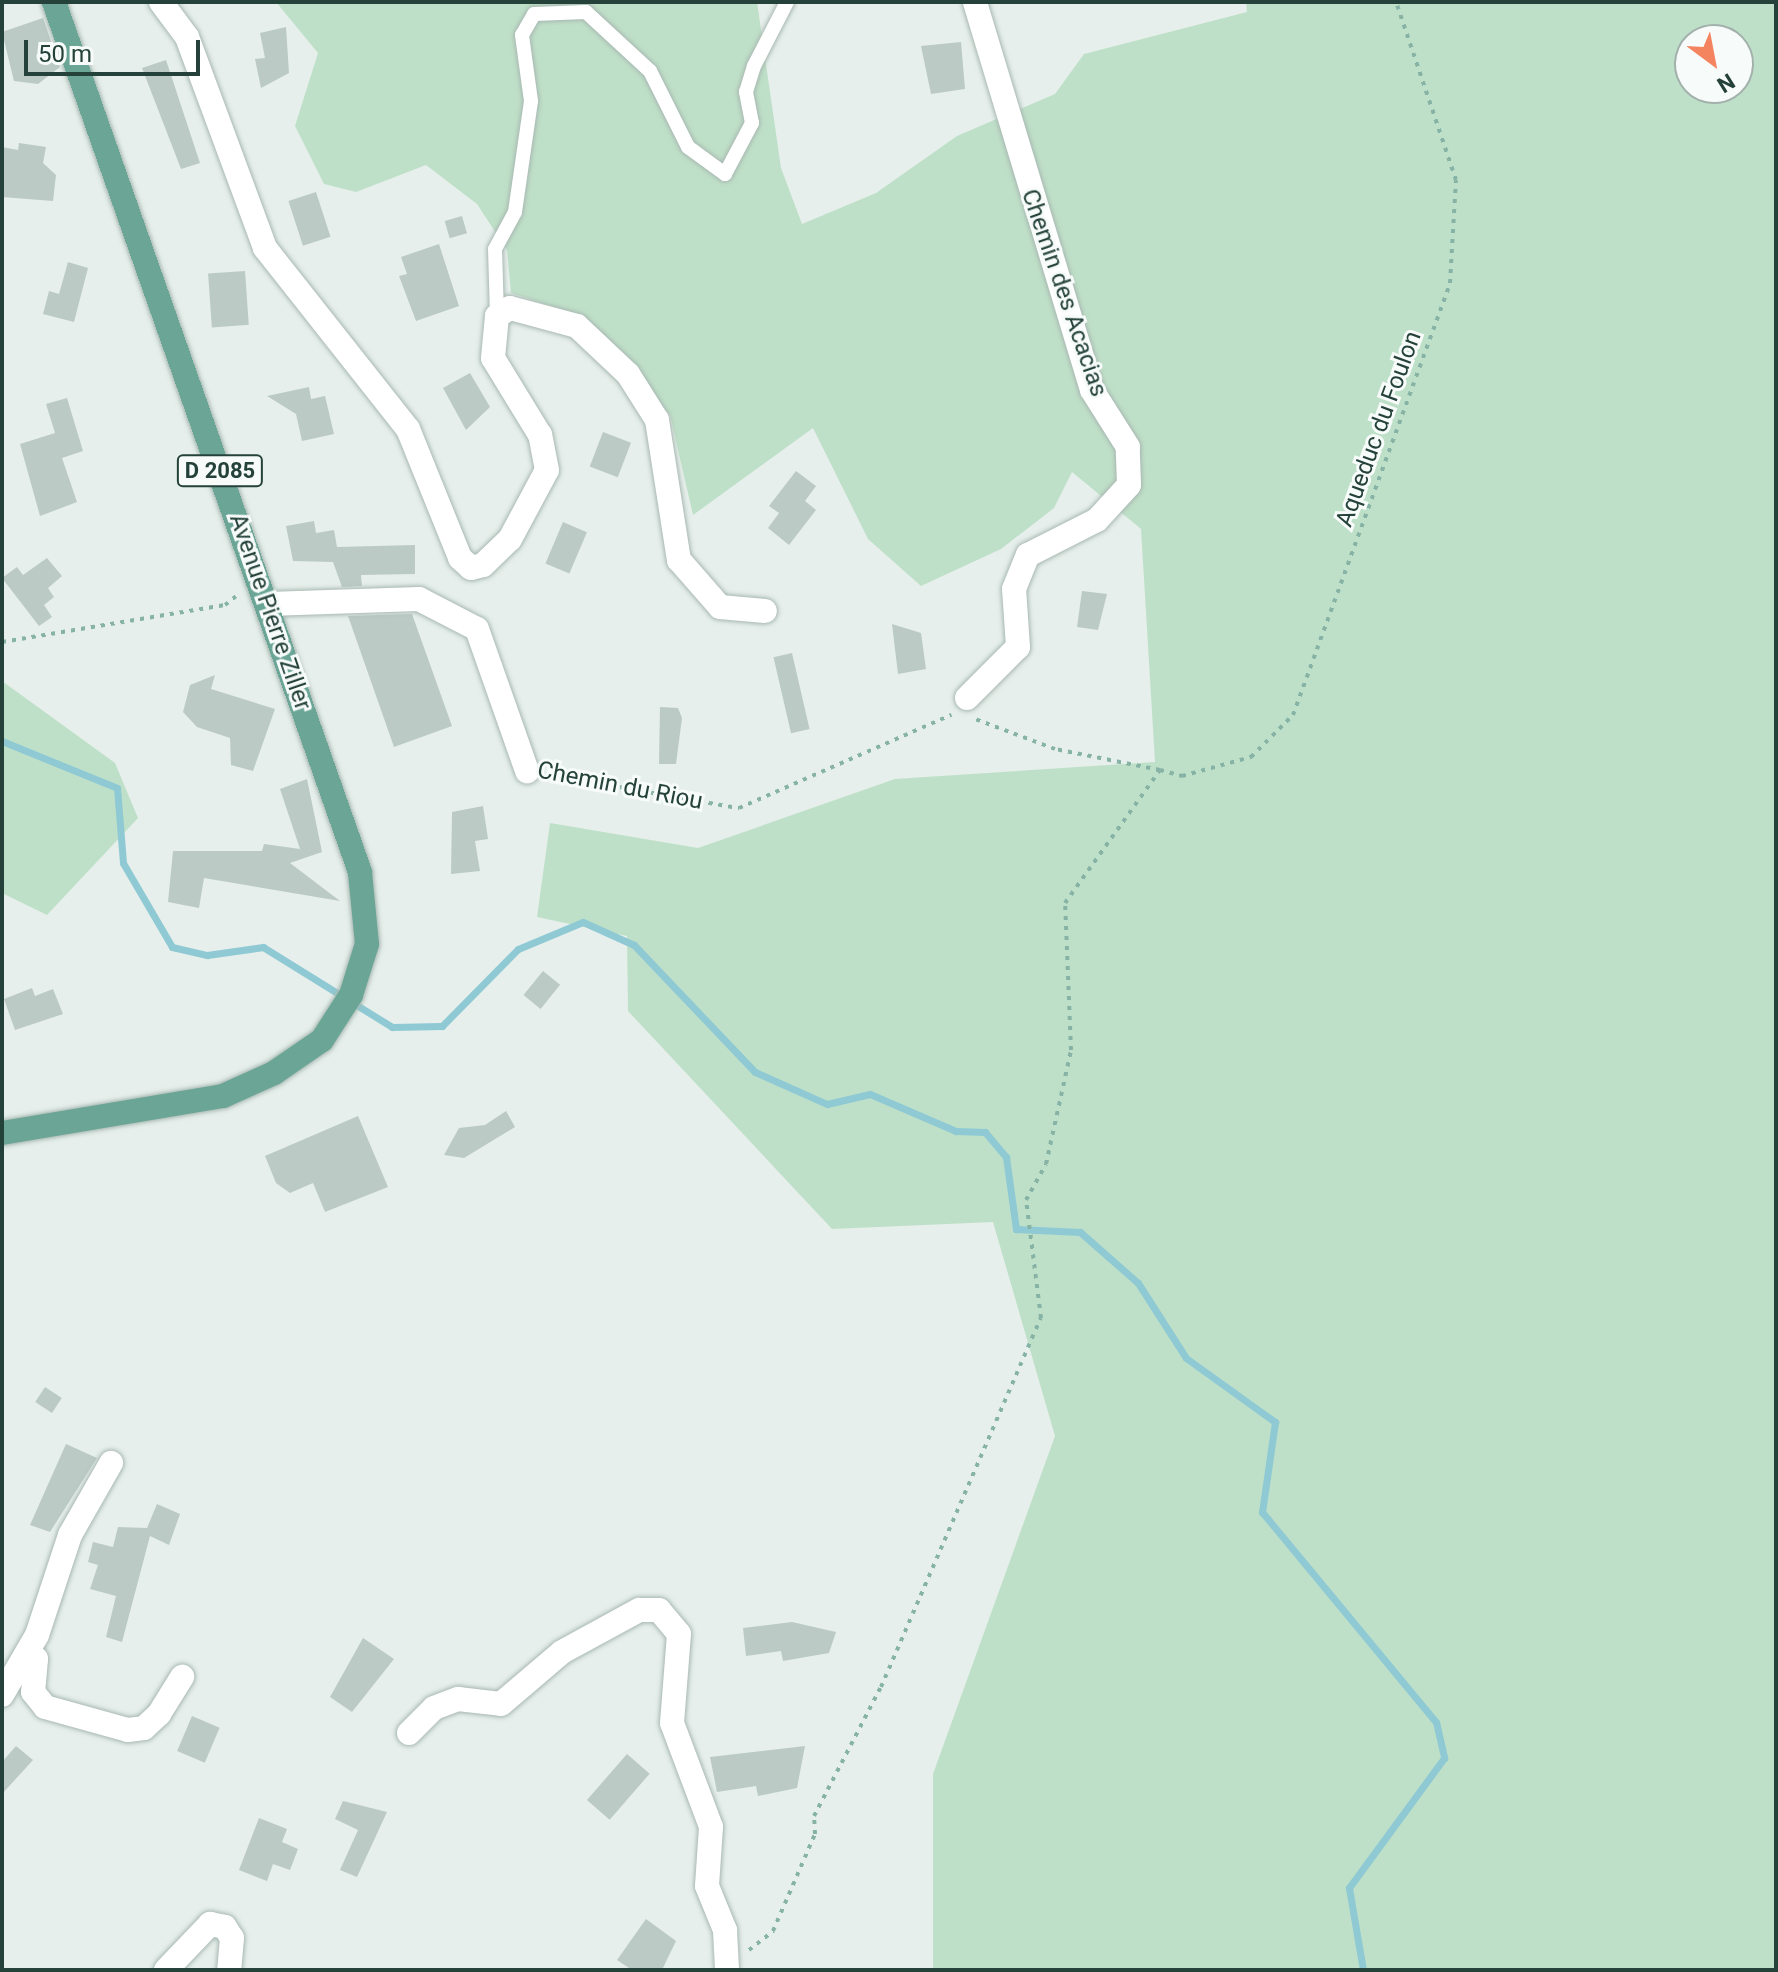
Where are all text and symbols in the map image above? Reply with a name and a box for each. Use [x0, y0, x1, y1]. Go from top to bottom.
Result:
scale bar [28, 24, 204, 74]
north arrow [1674, 24, 1754, 104]
text: 50 m [38, 40, 92, 68]
text: N [1713, 68, 1739, 98]
street label: Chemin des Acacias [1015, 186, 1113, 400]
street label: Aqueduc du Foulon [1330, 327, 1428, 531]
road number: D 2085 [176, 453, 264, 489]
street label: Avenue Pierre Ziller [223, 510, 317, 714]
street label: Chemin du Riou [535, 756, 705, 816]

